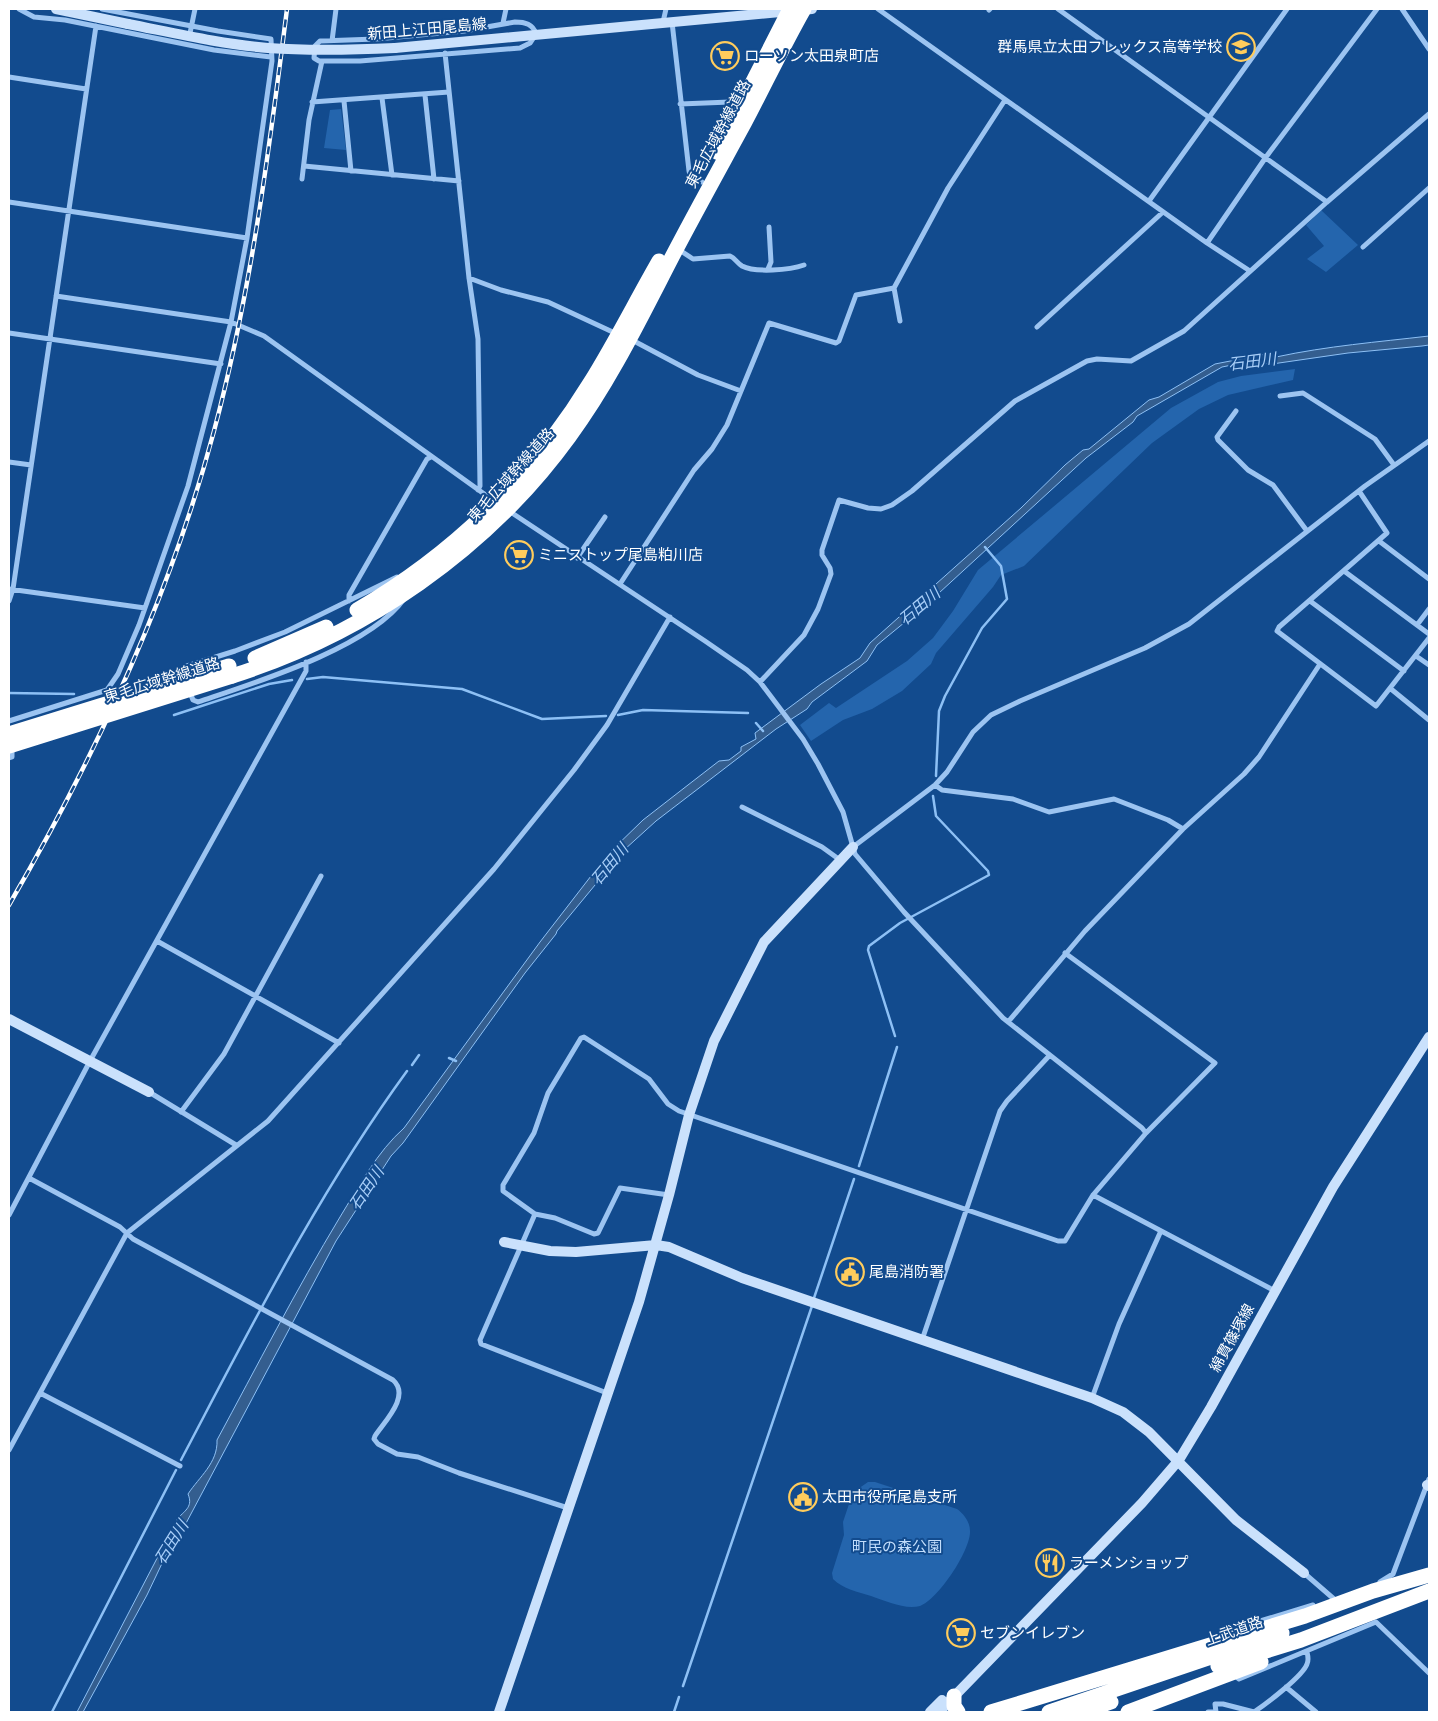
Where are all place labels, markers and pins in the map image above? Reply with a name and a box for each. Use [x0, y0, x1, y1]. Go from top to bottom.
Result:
school or university icon: 群馬県立太田フレックス高等学校 [1226, 32, 1256, 62]
place label: 群馬県立太田フレックス高等学校 [997, 38, 1222, 56]
supermarket icon: ローソン太田泉町店 [710, 41, 740, 71]
place label: ローソン太田泉町店 [744, 47, 879, 65]
supermarket icon: ミニストップ尾島粕川店 [504, 540, 534, 570]
place label: ミニストップ尾島粕川店 [538, 546, 703, 564]
public building icon: 尾島消防署 [835, 1257, 865, 1287]
place label: 尾島消防署 [869, 1263, 944, 1281]
public building icon: 太田市役所尾島支所 [788, 1482, 818, 1512]
place label: 太田市役所尾島支所 [822, 1488, 957, 1506]
restaurant icon: ラーメンショップ [1035, 1548, 1065, 1578]
place label: ラーメンショップ [1069, 1554, 1188, 1572]
supermarket icon: セブンイレブン [946, 1618, 976, 1648]
place label: セブンイレブン [980, 1624, 1085, 1642]

